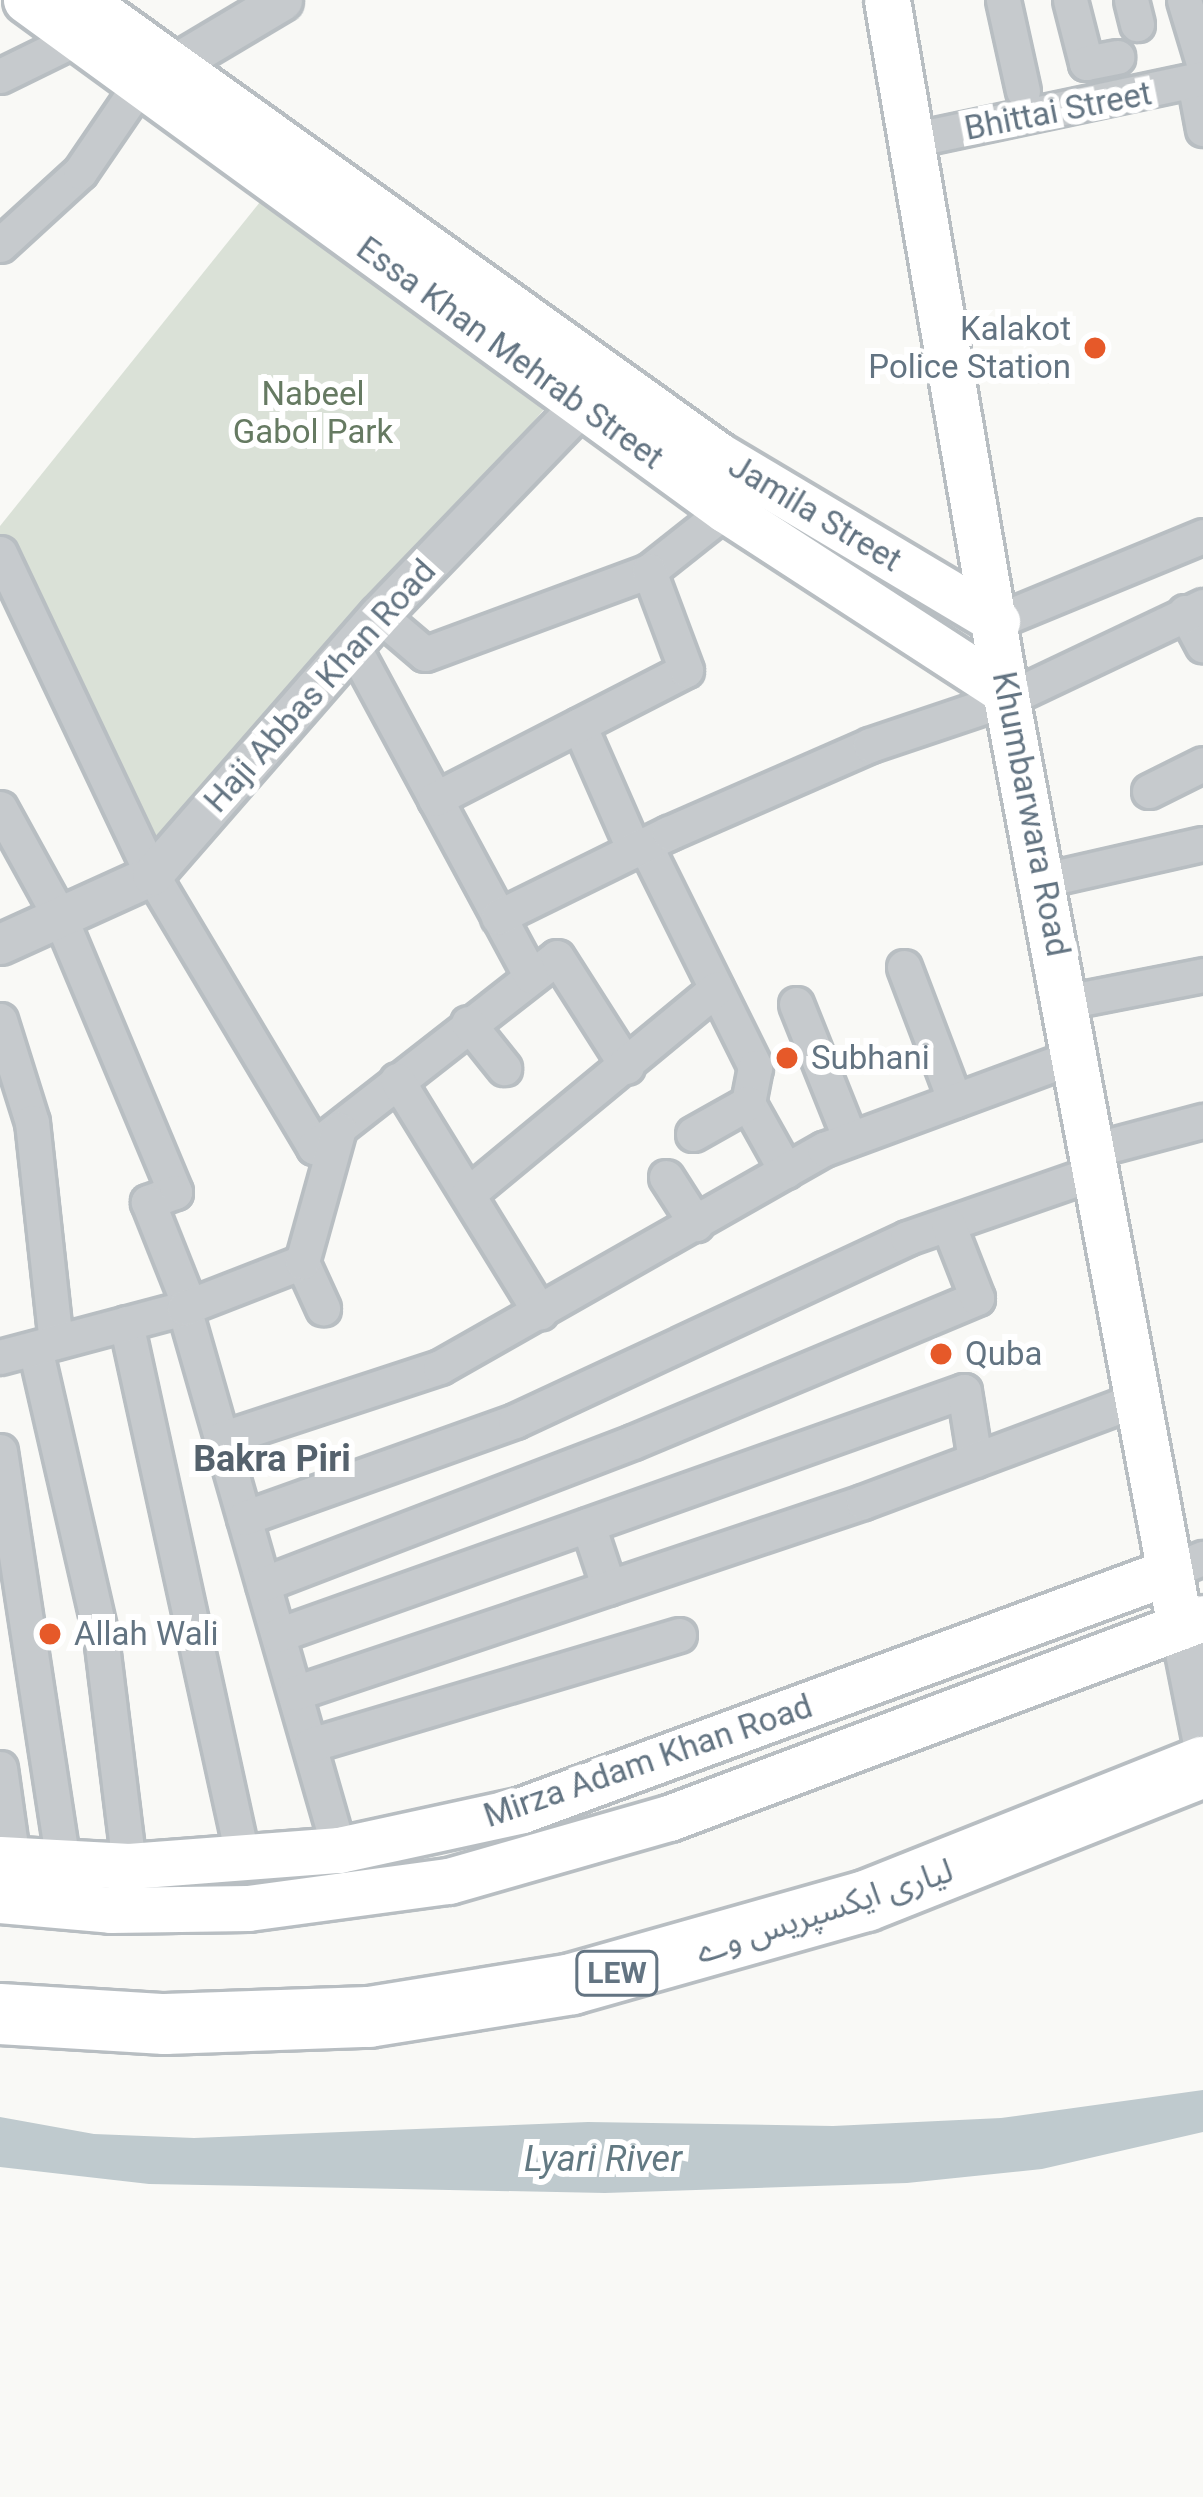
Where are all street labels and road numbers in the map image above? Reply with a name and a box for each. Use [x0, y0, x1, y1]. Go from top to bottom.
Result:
street label: Bhittai Street [961, 73, 1155, 149]
street label: Essa Khan Mehrab Street [349, 229, 671, 477]
street label: Jamila Street [722, 446, 908, 580]
street label: Haji Abbas Khan Road [196, 552, 444, 820]
street label: Khumbarwara Road [984, 668, 1078, 960]
street label: Mirza Adam Khan Road [479, 1686, 817, 1836]
street label: لیاری ایکسپریس وے [690, 1851, 958, 1971]
road number: LEW [575, 1949, 659, 1997]

